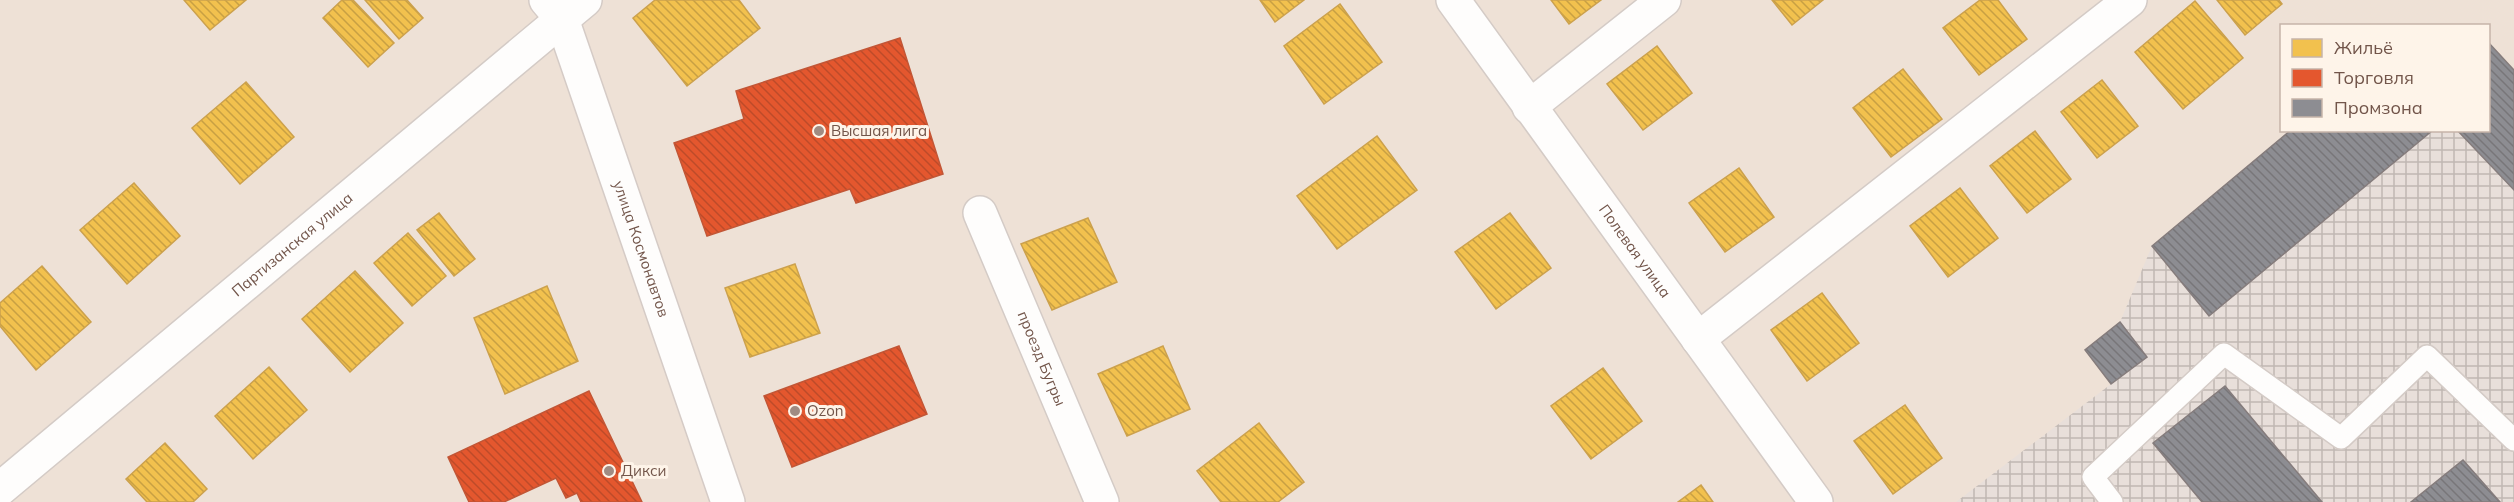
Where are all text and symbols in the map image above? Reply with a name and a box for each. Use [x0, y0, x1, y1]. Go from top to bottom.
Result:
legend [2280, 24, 2490, 132]
text: Жильё [2334, 36, 2393, 59]
text: Торговля [2334, 66, 2414, 89]
text: Промзона [2334, 96, 2423, 119]
place label: Высшая лига [831, 121, 927, 140]
marker: Высшая лига [812, 124, 826, 138]
street label: улица Космонавтов [609, 178, 674, 320]
street label: Партизанская улица [228, 188, 356, 300]
street label: Полевая улица [1595, 201, 1675, 301]
street label: проезд Бугры [1013, 308, 1070, 409]
place label: Ozon [807, 401, 844, 420]
marker: Ozon [788, 404, 802, 418]
place label: Дикси [621, 461, 667, 480]
marker: Дикси [602, 464, 616, 478]

